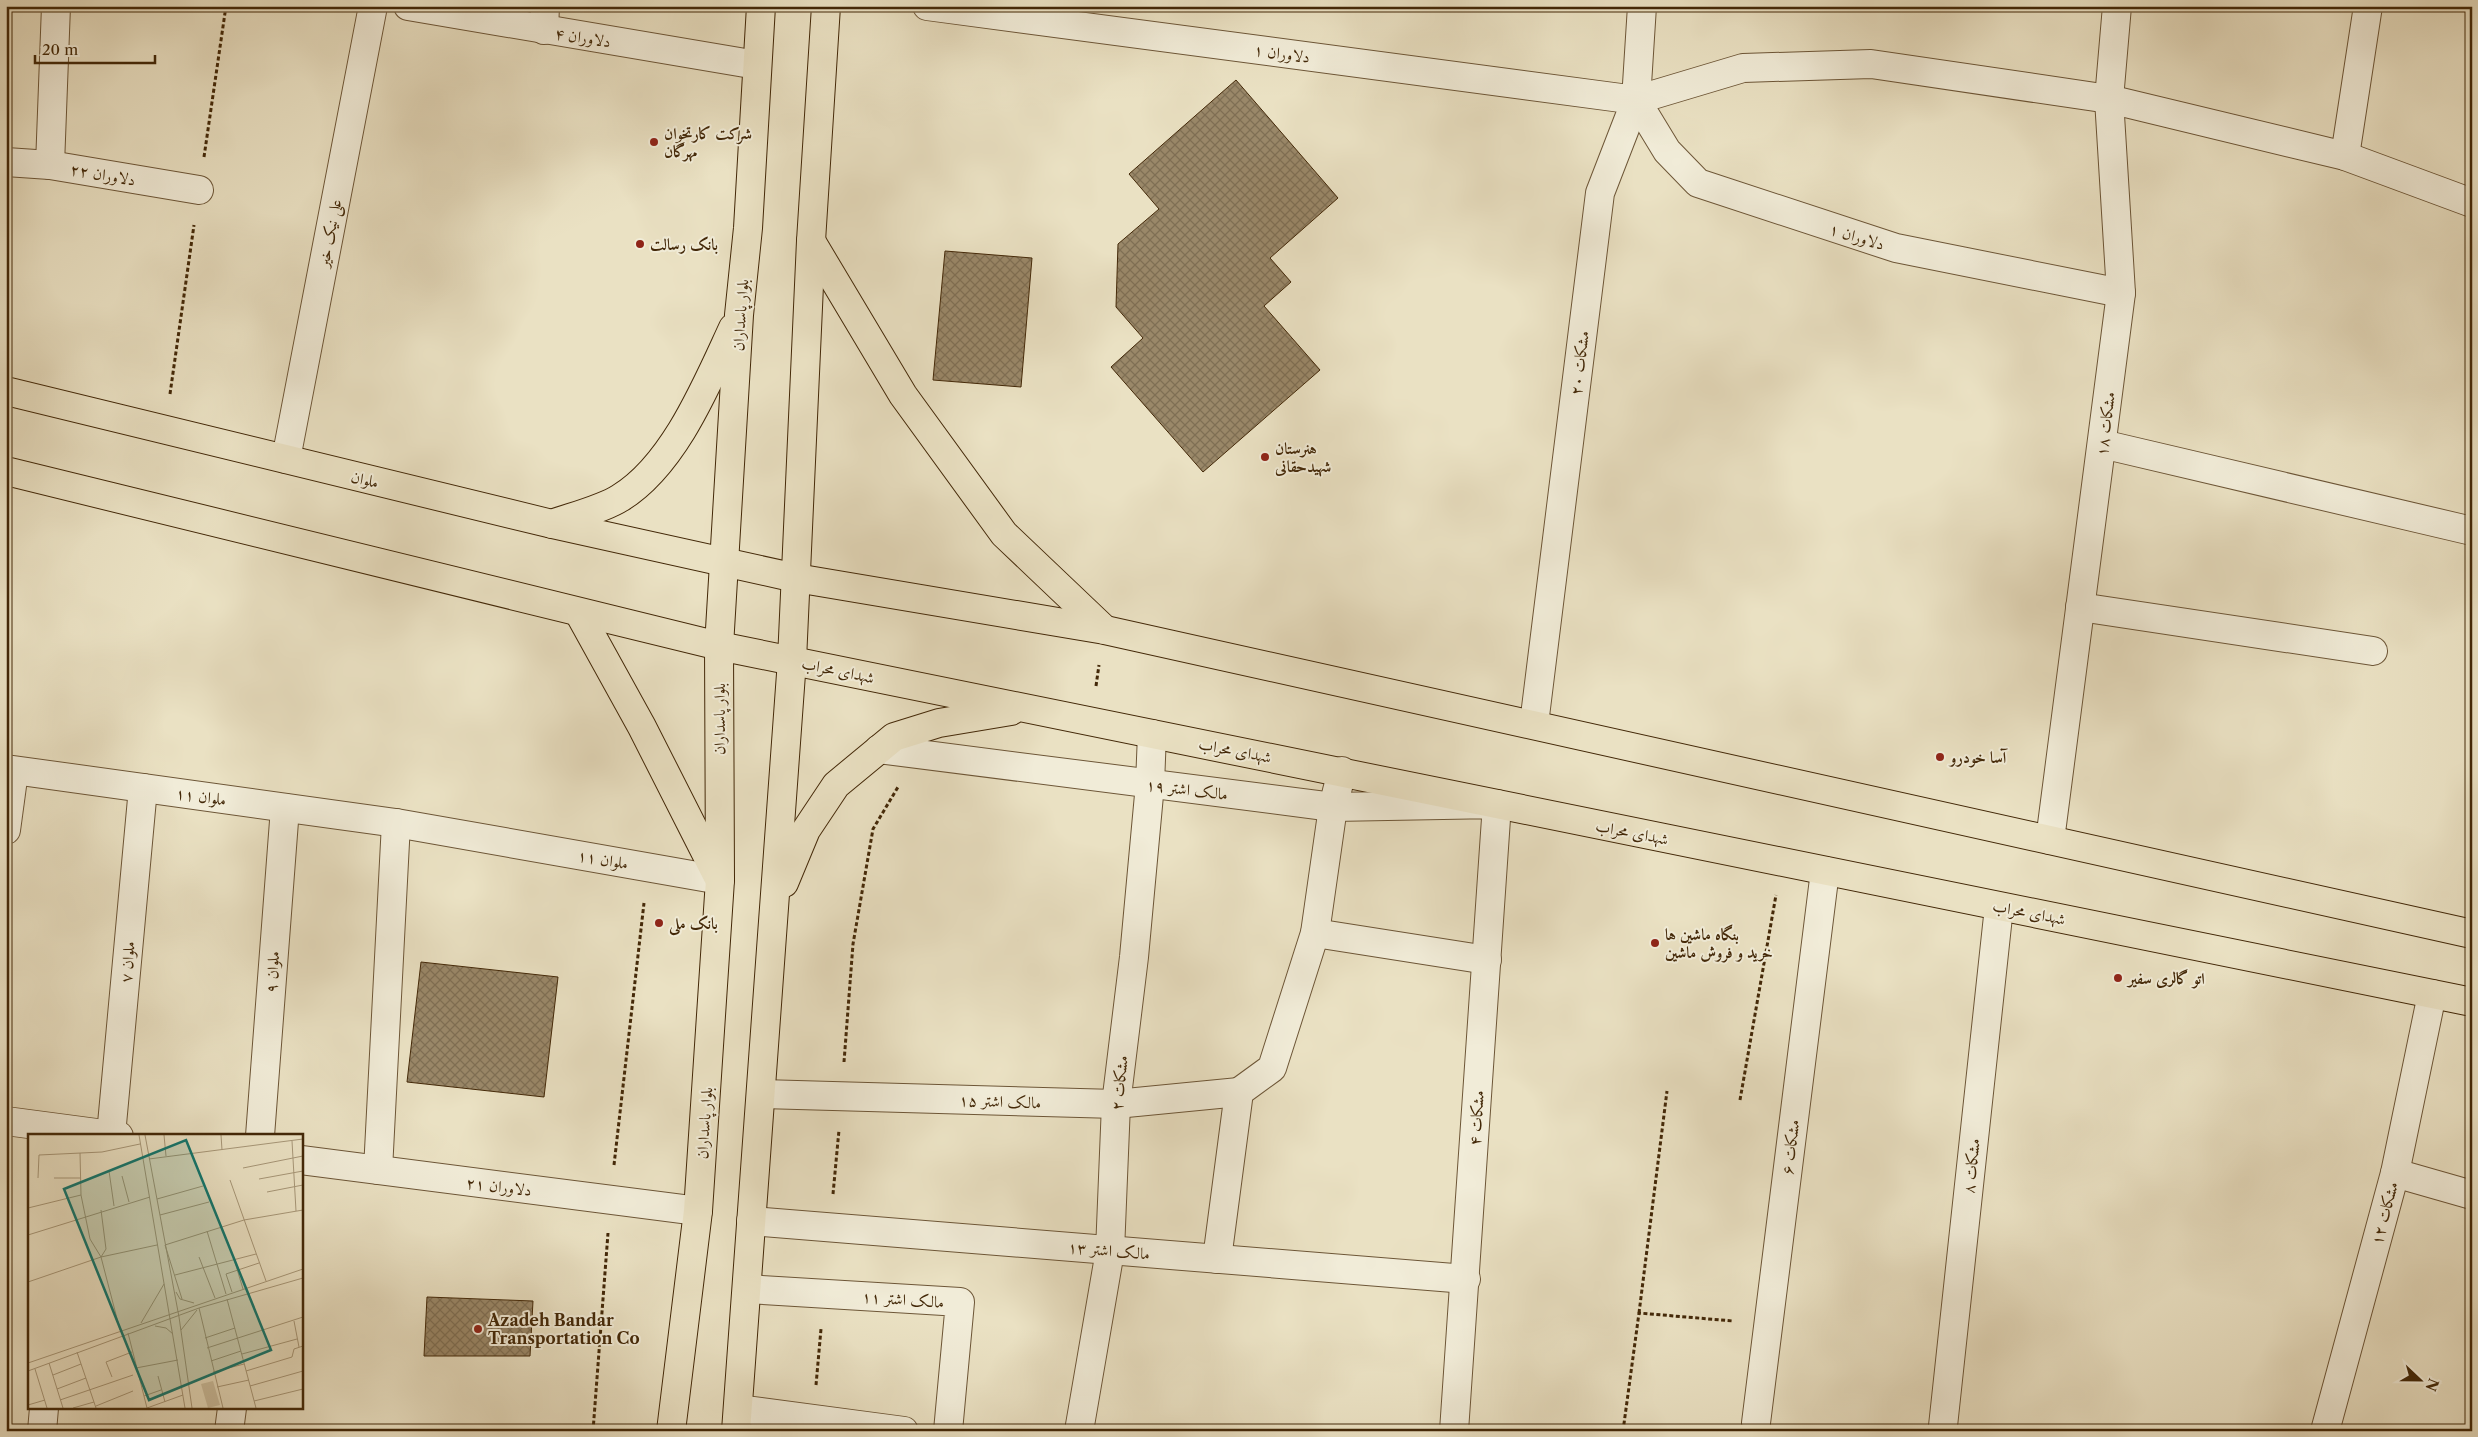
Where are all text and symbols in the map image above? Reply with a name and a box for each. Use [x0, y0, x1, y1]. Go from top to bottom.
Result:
street label: دلاوران ۴ [554, 23, 612, 51]
scale bar [35, 32, 155, 64]
street label: دلاوران ۱ [1253, 39, 1311, 67]
text: 20 m [42, 40, 78, 59]
place label: شرکت کارتخوان مهرگان [664, 123, 752, 162]
marker: شرکت کارتخوان مهرگان [648, 136, 660, 148]
street label: دلاوران ۲۲ [69, 158, 137, 190]
street label: علی نیک خیر [312, 197, 347, 271]
street label: دلاوران ۱ [1827, 218, 1887, 254]
place label: بانک رسالت [650, 234, 718, 254]
marker: بانک رسالت [634, 238, 646, 250]
street label: بلوار پاسداران [728, 278, 754, 352]
street label: مشکات ۲۰ [1565, 330, 1593, 396]
street label: مشکات ۱۸ [2091, 391, 2119, 457]
place label: هنرستان شهیدحقانی [1274, 438, 1331, 477]
marker: هنرستان شهیدحقانی [1259, 451, 1271, 463]
street label: ملوان [349, 466, 381, 492]
street label: شهدای محراب [800, 653, 876, 688]
street label: بلوار پاسداران [709, 683, 731, 755]
street label: شهدای محراب [1197, 733, 1273, 768]
place label: آسا خودرو [1948, 747, 2009, 768]
marker: آسا خودرو [1934, 751, 1946, 763]
street label: مالک اشتر ۱۹ [1145, 774, 1229, 804]
street label: ملوان ۱۱ [174, 783, 228, 809]
street label: شهدای محراب [1594, 815, 1670, 850]
street label: ملوان ۱۱ [576, 845, 630, 873]
street label: شهدای محراب [1991, 895, 2067, 930]
place label: بانک ملی [668, 913, 718, 936]
marker: بانک ملی [653, 917, 665, 929]
place label: بنگاه ماشین ها خرید و فروش ماشین [1665, 924, 1773, 963]
marker: بنگاه ماشین ها خرید و فروش ماشین [1649, 937, 1661, 949]
street label: ملوان ۷ [115, 940, 139, 984]
street label: ملوان ۹ [261, 951, 283, 993]
place label: اتو گالری سفیر [2126, 968, 2205, 989]
marker: اتو گالری سفیر [2112, 972, 2124, 984]
street label: مشکات ۲ [1106, 1054, 1132, 1112]
street label: بلوار پاسداران [692, 1086, 718, 1160]
street label: مالک اشتر ۱۵ [958, 1090, 1042, 1112]
street label: مشکات ۴ [1464, 1090, 1488, 1146]
street label: مشکات ۶ [1777, 1118, 1803, 1176]
inset map [28, 1134, 302, 1410]
street label: مشکات ۸ [1958, 1137, 1984, 1195]
street label: دلاوران ۲۱ [465, 1172, 533, 1200]
street label: مشکات ۱۲ [2366, 1179, 2402, 1247]
street label: مالک اشتر ۱۳ [1067, 1236, 1151, 1264]
street label: مالک اشتر ۱۱ [861, 1286, 945, 1312]
place label: Azadeh Bandar Transportation Co [487, 1310, 640, 1348]
marker: Azadeh Bandar Transportation Co [472, 1323, 484, 1335]
north arrow [2396, 1354, 2446, 1404]
text: N [2421, 1376, 2443, 1394]

